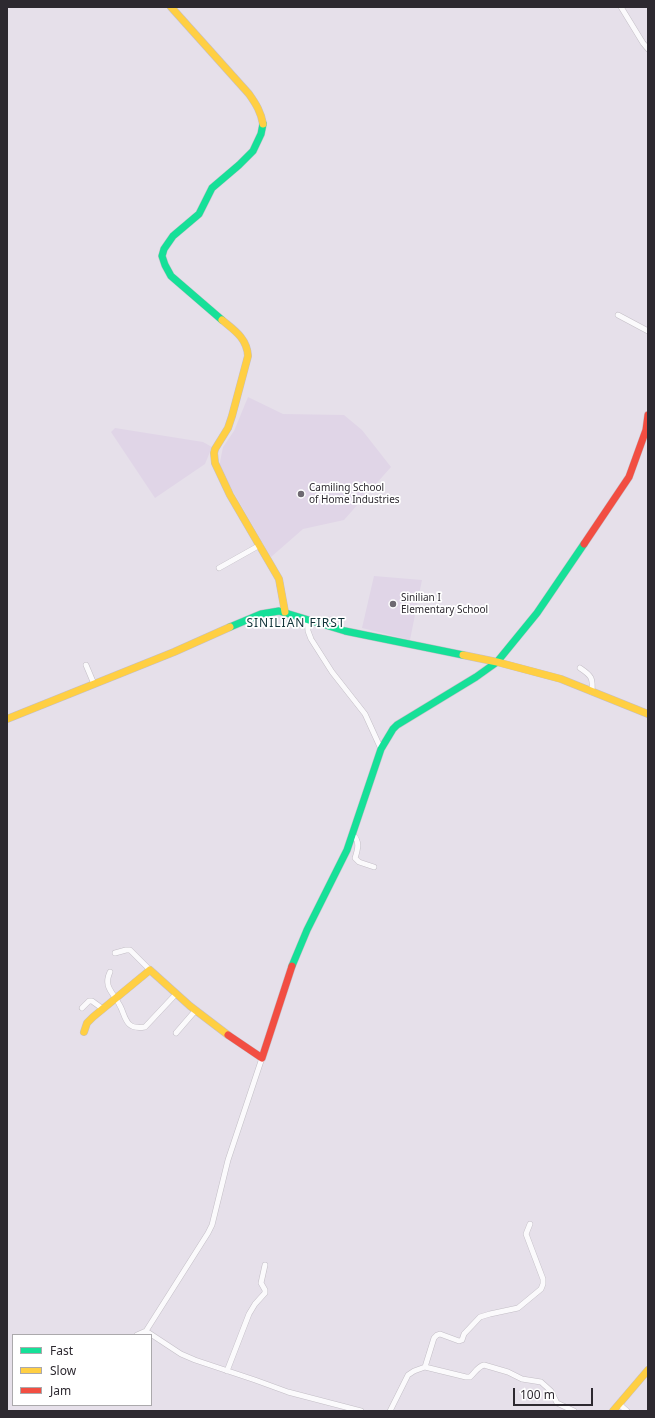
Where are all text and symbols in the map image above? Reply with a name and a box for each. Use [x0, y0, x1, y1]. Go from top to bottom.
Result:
place label: Camiling School of Home Industries [309, 482, 400, 506]
marker: Camiling School of Home Industries [296, 489, 306, 499]
place label: Sinilian I Elementary School [401, 592, 488, 616]
marker: Sinilian I Elementary School [388, 599, 398, 609]
district label: SINILIAN FIRST [246, 617, 346, 631]
legend [12, 1334, 152, 1406]
text: Fast [50, 1342, 73, 1359]
text: Slow [50, 1362, 76, 1379]
scale bar [515, 1380, 595, 1406]
text: Jam [50, 1382, 71, 1399]
text: 100 m [520, 1386, 555, 1403]

